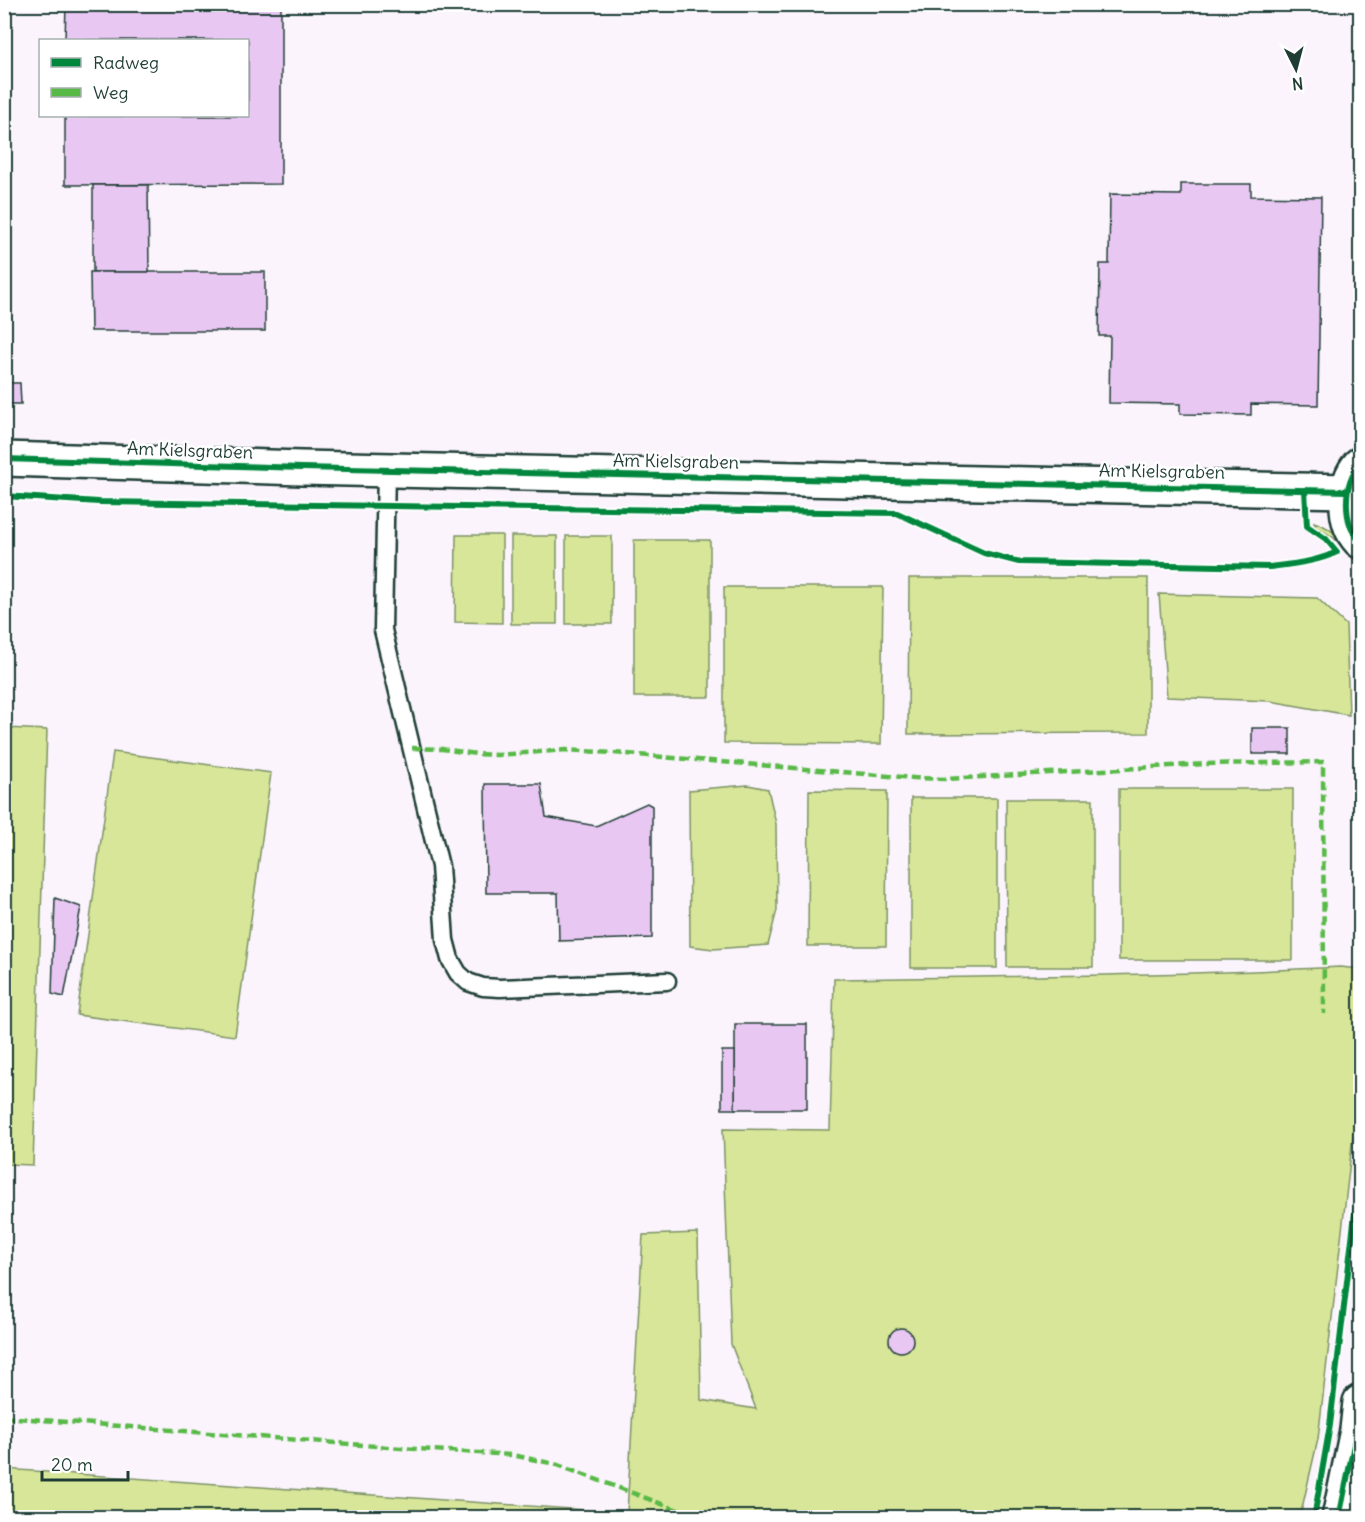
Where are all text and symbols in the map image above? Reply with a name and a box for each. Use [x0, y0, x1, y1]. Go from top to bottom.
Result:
legend [39, 39, 249, 117]
north arrow [1266, 39, 1326, 99]
text: Radweg [93, 51, 159, 74]
text: N [1291, 73, 1304, 94]
text: Weg [93, 81, 128, 104]
street label: Am Kielsgraben [127, 436, 253, 464]
street label: Am Kielsgraben [613, 448, 739, 474]
street label: Am Kielsgraben [1099, 458, 1225, 484]
scale bar [42, 1444, 128, 1482]
text: 20 m [51, 1453, 93, 1476]

